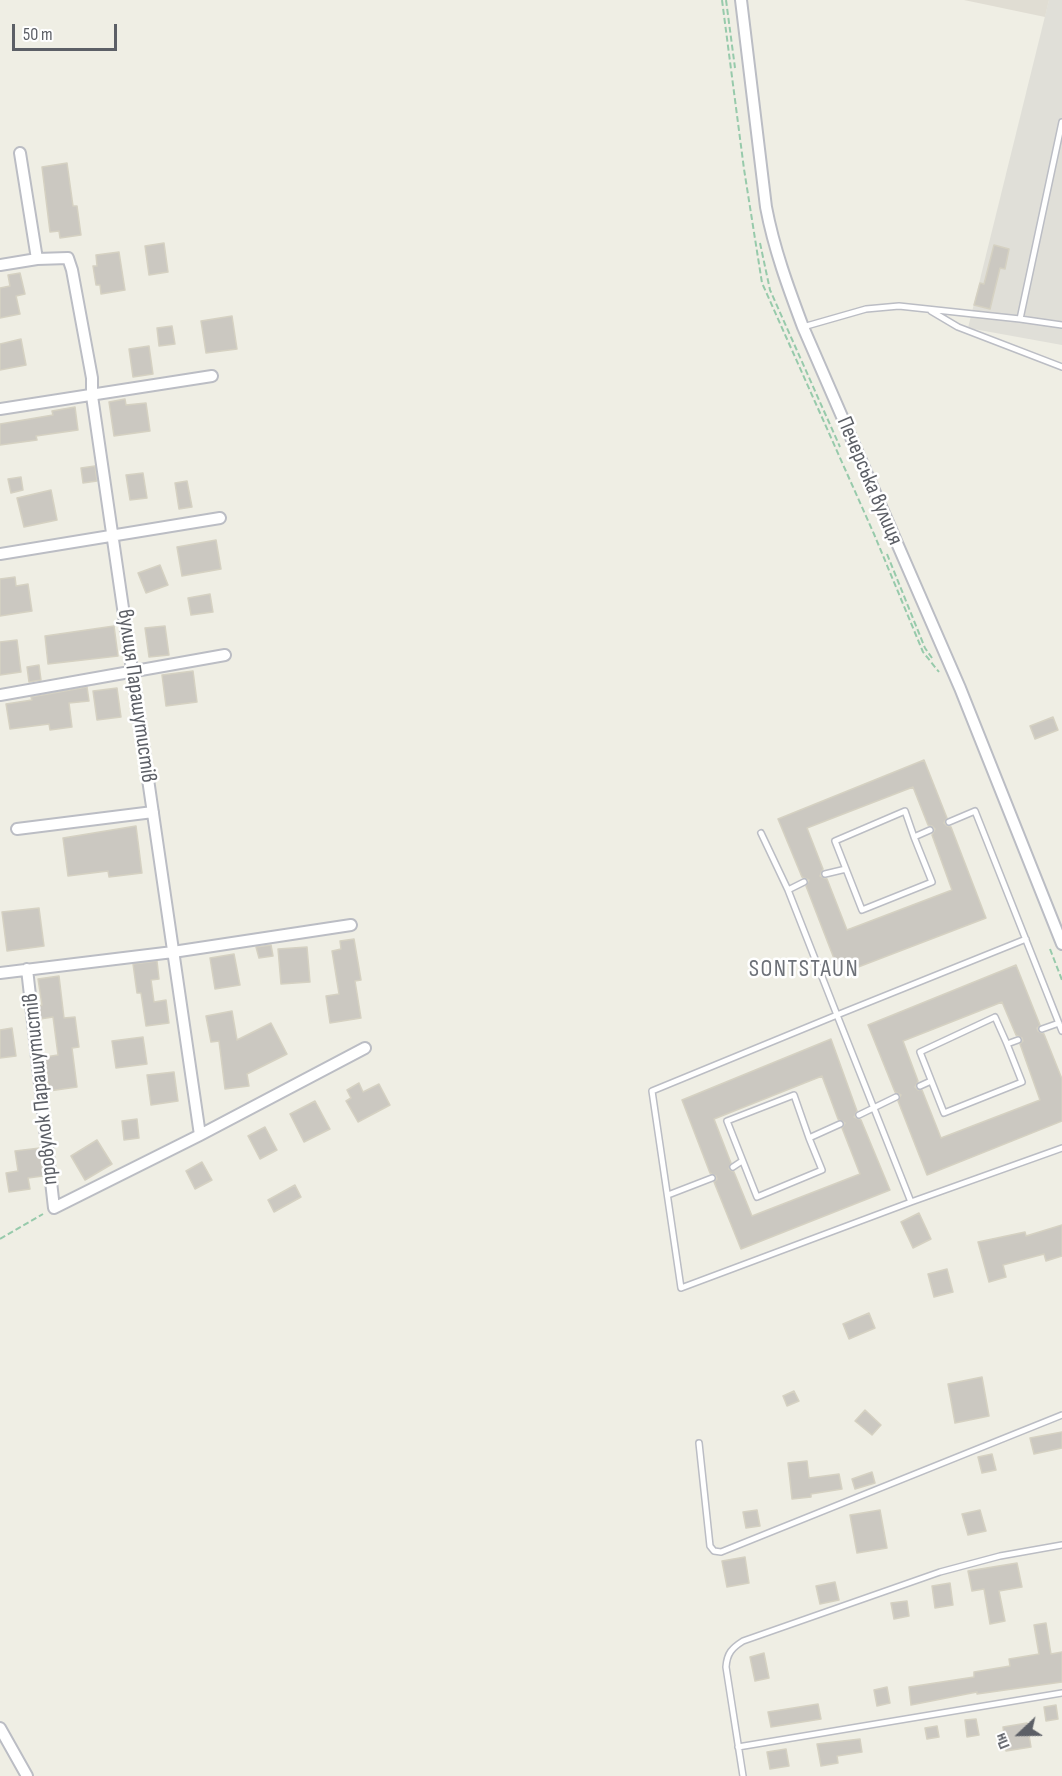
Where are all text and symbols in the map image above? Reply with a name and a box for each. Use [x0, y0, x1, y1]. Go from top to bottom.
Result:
scale bar [15, 12, 120, 50]
text: 50 m [23, 24, 53, 45]
street label: Печерська вулиця [830, 413, 908, 549]
street label: вулиця Парашутистів [111, 608, 161, 784]
district label: SONTSTAUN [749, 956, 859, 984]
street label: провулок Парашутистів [18, 992, 64, 1186]
north arrow [990, 1704, 1050, 1764]
text: Пн [991, 1730, 1015, 1752]

